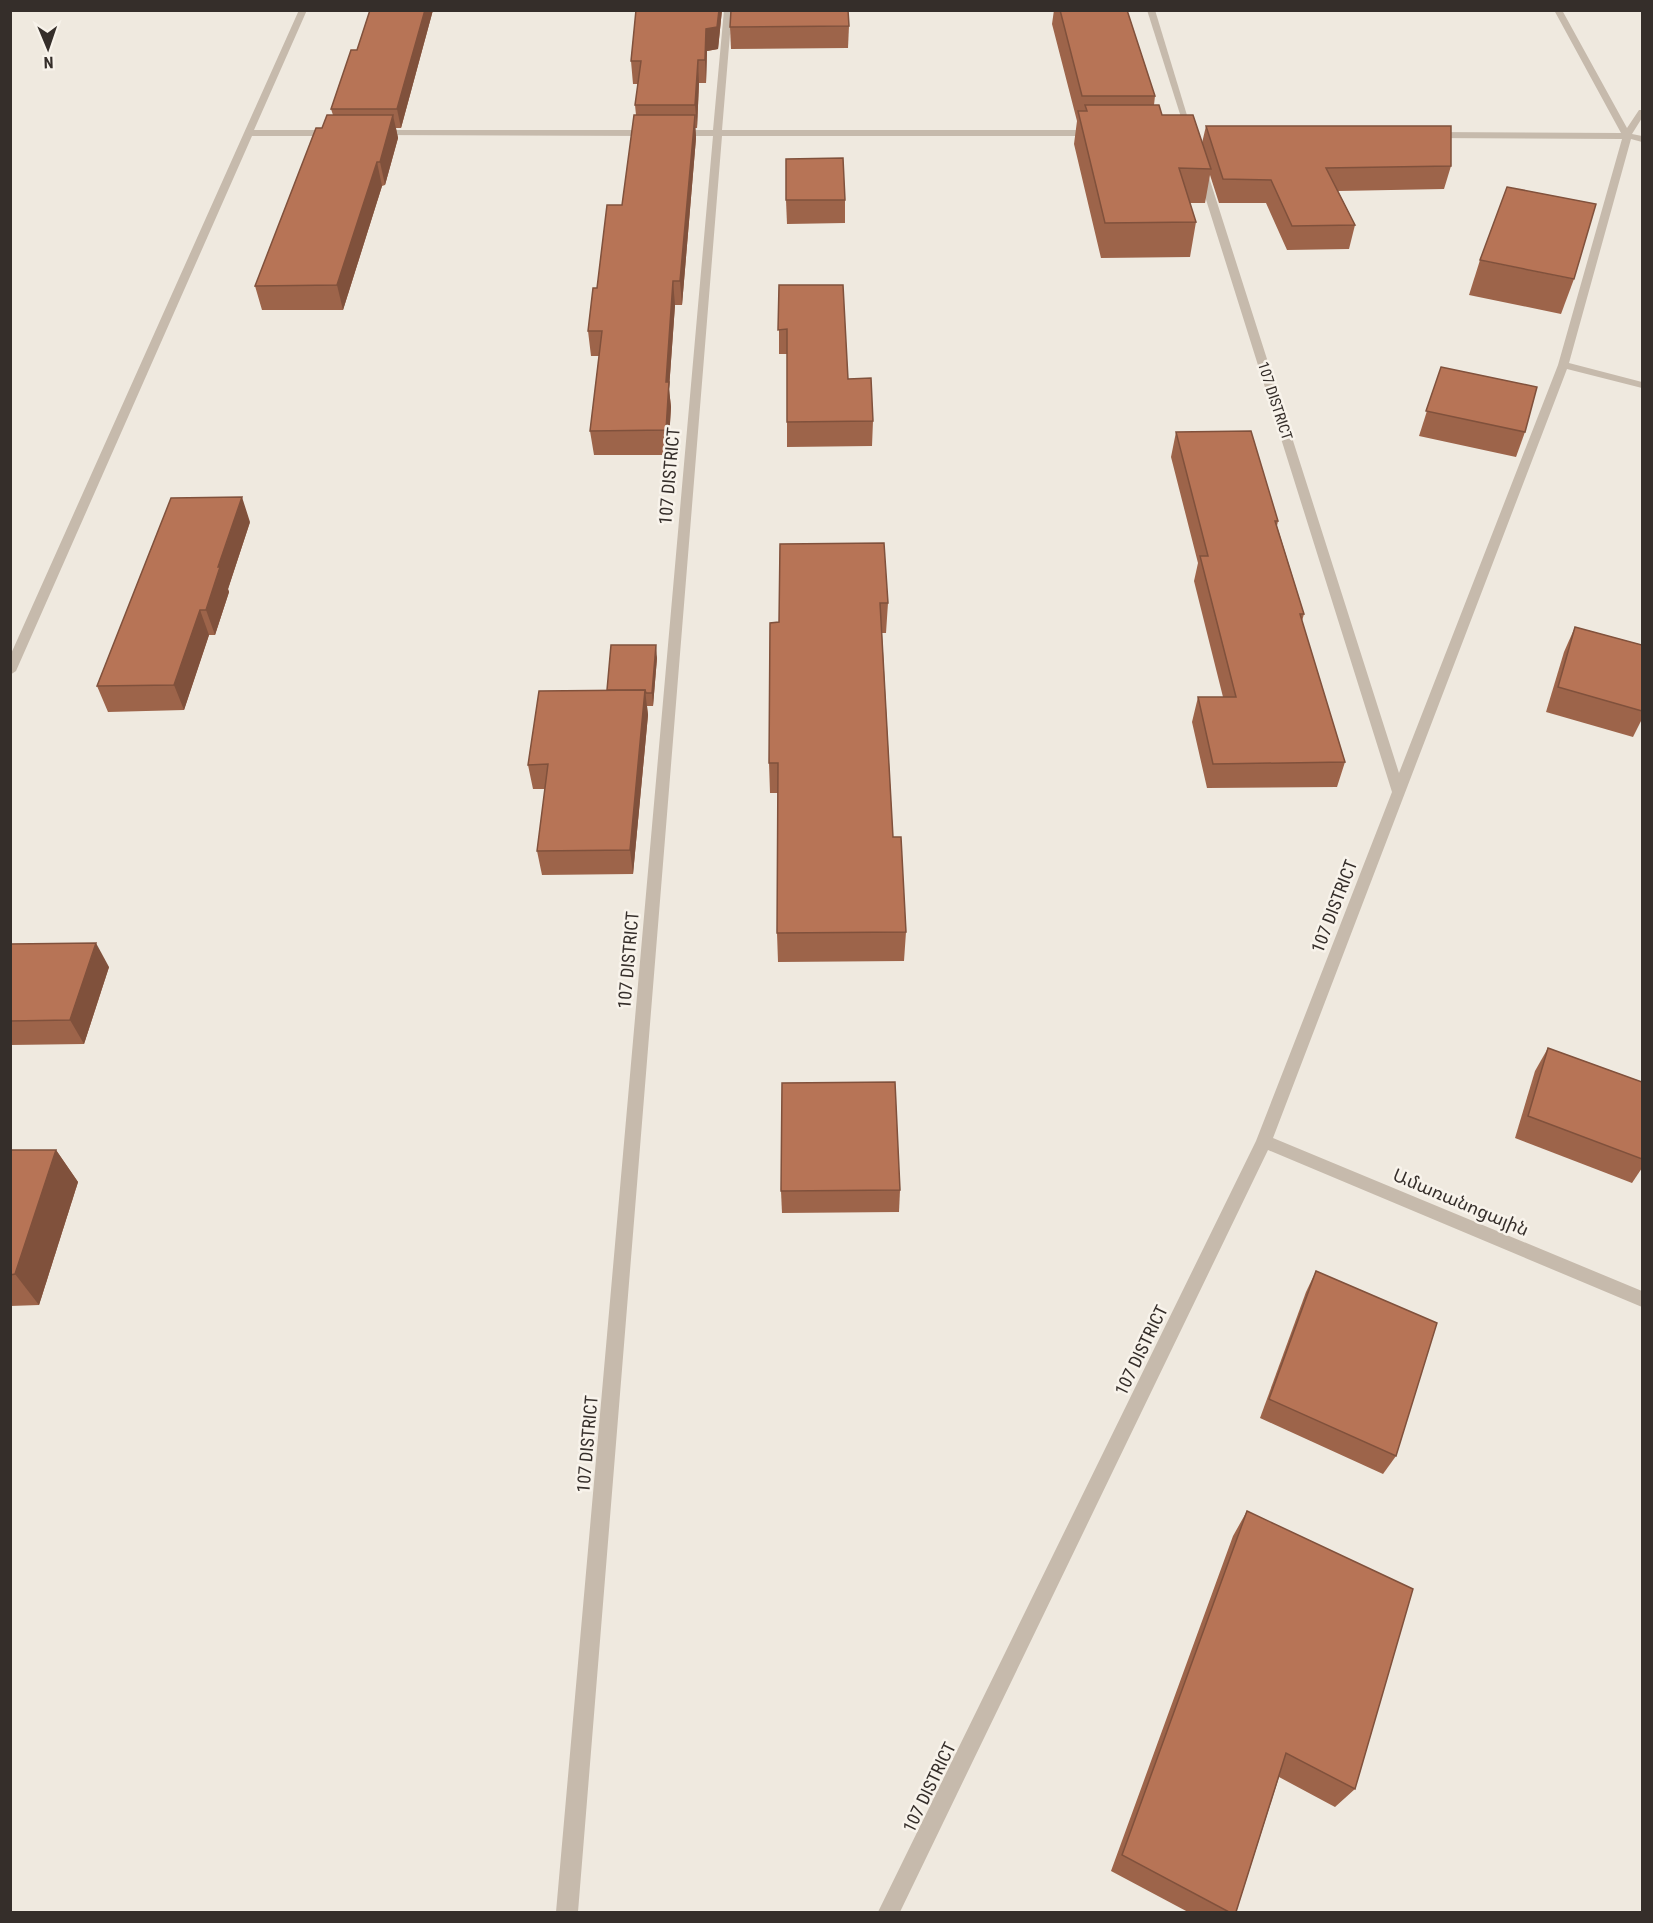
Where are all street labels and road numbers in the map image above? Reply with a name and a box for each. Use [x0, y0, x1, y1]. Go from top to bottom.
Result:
street label: 107 DISTRICT [1254, 360, 1296, 443]
street label: 107 DISTRICT [654, 426, 684, 526]
street label: 107 DISTRICT [1307, 857, 1361, 955]
street label: 107 DISTRICT [613, 910, 643, 1010]
street label: Ամառանոցային [1390, 1164, 1532, 1240]
street label: 107 DISTRICT [1110, 1302, 1172, 1398]
street label: 107 DISTRICT [572, 1394, 602, 1494]
street label: 107 DISTRICT [898, 1739, 960, 1835]

